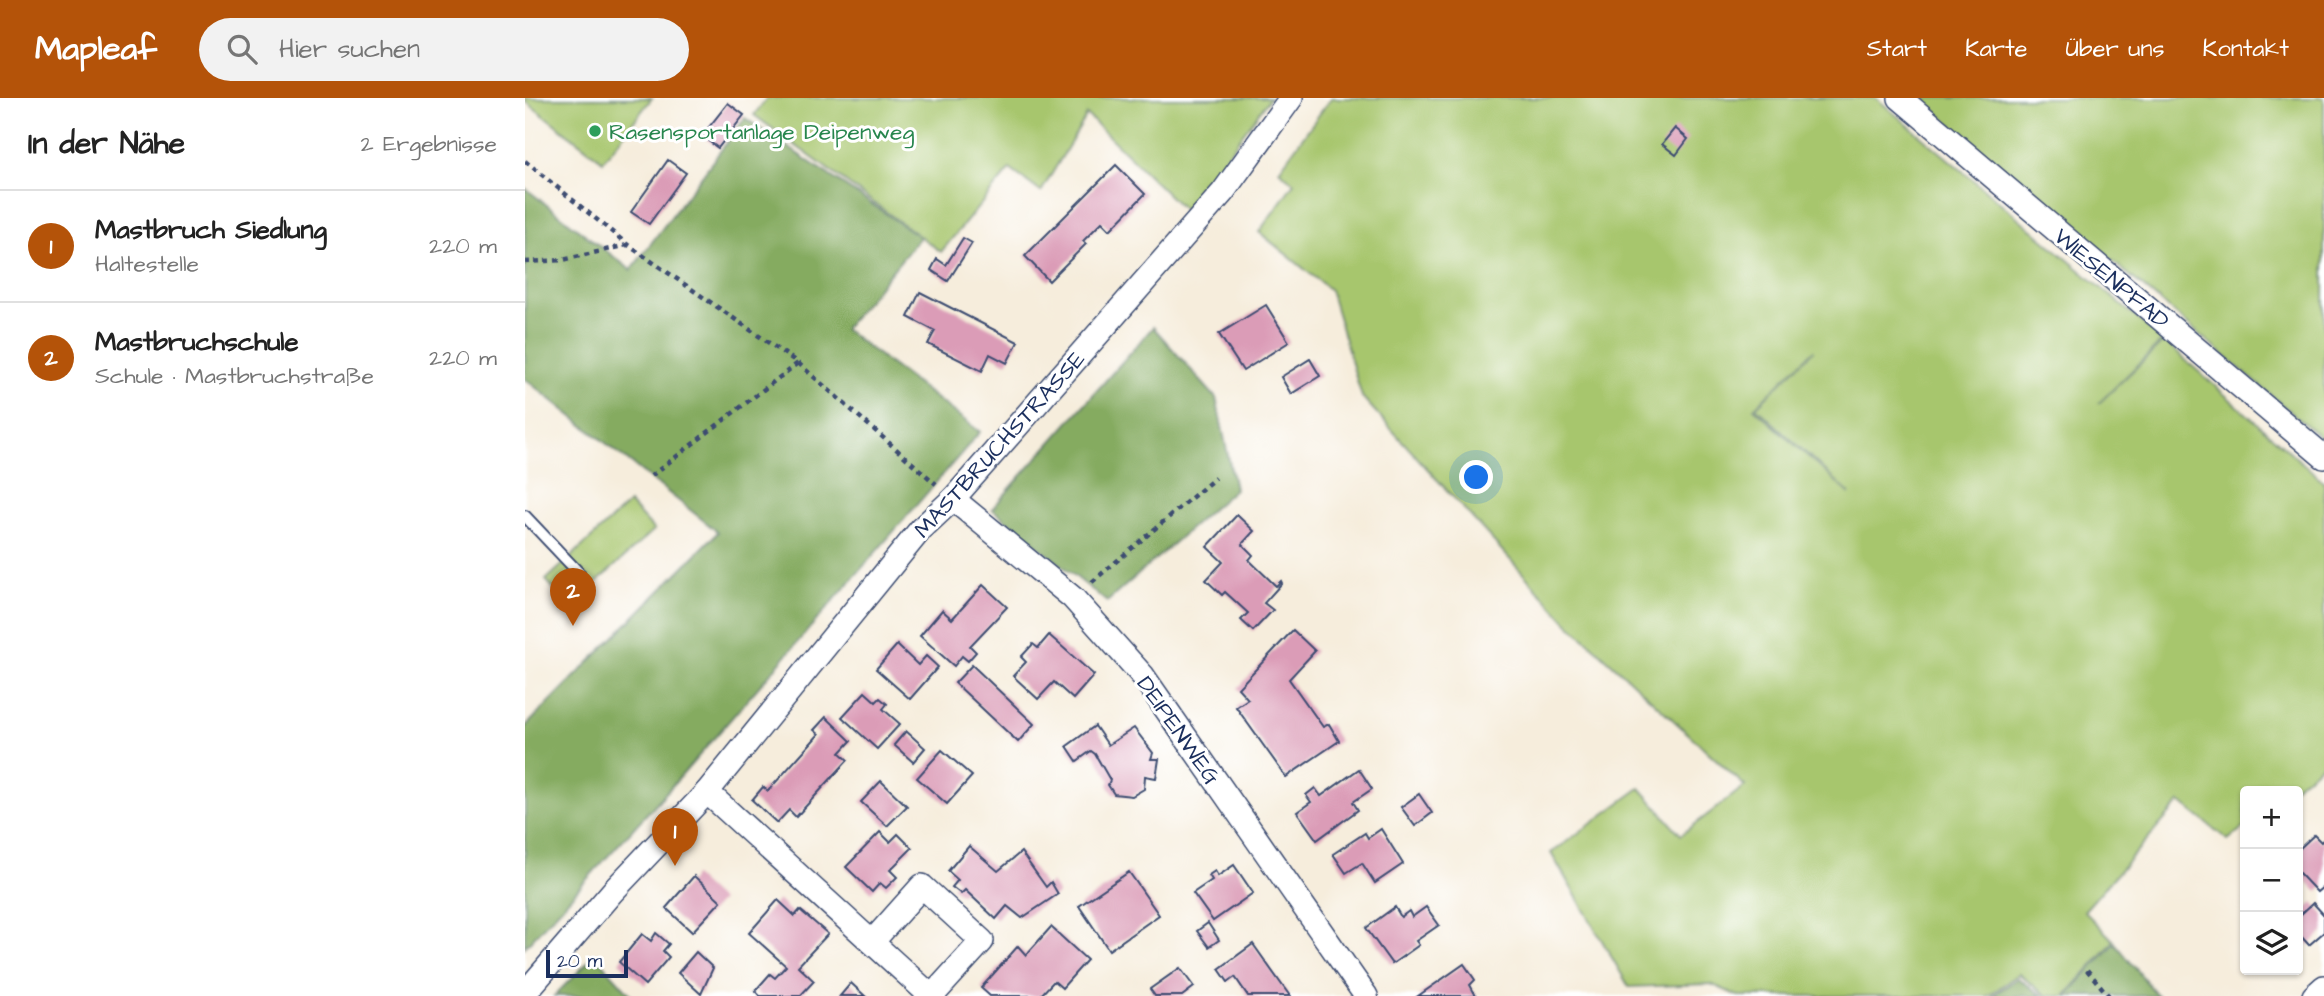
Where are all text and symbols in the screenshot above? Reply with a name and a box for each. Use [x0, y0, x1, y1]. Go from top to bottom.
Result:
search box [199, 18, 689, 81]
text: Mapleaf [35, 26, 157, 72]
icon: search [223, 30, 261, 68]
text: Hier suchen [279, 31, 420, 67]
text: Start [1867, 32, 1927, 66]
text: Karte [1965, 32, 2028, 66]
text: Über uns [2066, 32, 2165, 66]
text: Kontakt [2203, 32, 2289, 66]
place label: Rasensportanlage Deipenweg [609, 116, 915, 149]
text: In der Nähe [28, 123, 185, 165]
marker: Rasensportanlage Deipenweg [587, 123, 603, 139]
text: 2 Ergebnisse [361, 128, 497, 160]
text: Mastbruch Siedlung [95, 212, 327, 248]
street label: WIESENPFAD [2047, 221, 2176, 337]
text: 1 [50, 230, 52, 262]
text: 220 m [429, 230, 497, 262]
text: Haltestelle [95, 248, 199, 280]
text: Mastbruchschule [95, 324, 299, 360]
text: 2 [44, 342, 58, 374]
text: 220 m [429, 342, 497, 374]
street label: MASTBRUCHSTRASSE [907, 344, 1093, 545]
text: Schule · Mastbruchstraße [95, 360, 374, 392]
your location [1459, 460, 1493, 494]
pin: 2 [550, 568, 596, 626]
street label: DEIPENWEG [1129, 670, 1227, 791]
map controls [2240, 786, 2303, 975]
button: + [2240, 786, 2303, 849]
pin: 1 [652, 808, 698, 866]
button: − [2240, 849, 2303, 912]
button: layers [2240, 912, 2303, 975]
scale bar [546, 947, 628, 979]
text: 20 m [557, 948, 602, 975]

